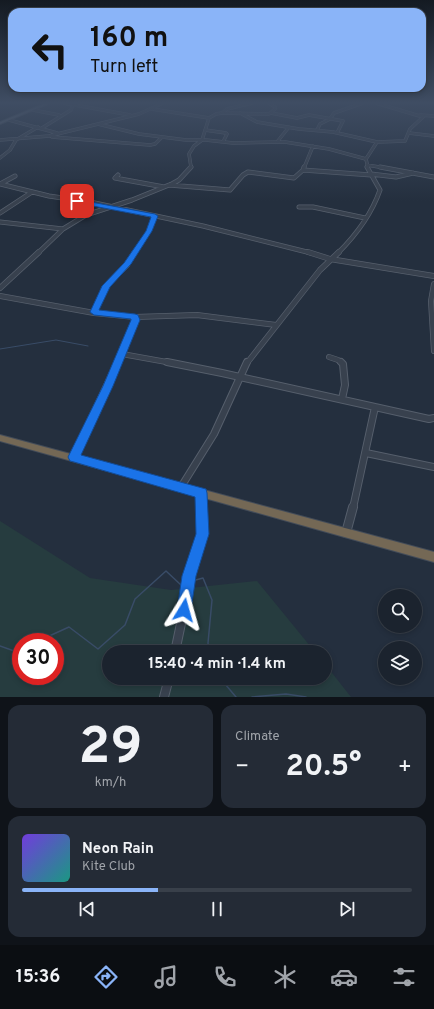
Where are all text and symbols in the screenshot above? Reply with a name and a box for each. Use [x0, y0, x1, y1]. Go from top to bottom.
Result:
text: 160 m [90, 21, 168, 57]
icon: left [24, 24, 76, 76]
text: Turn left [90, 56, 158, 79]
pin [60, 184, 94, 218]
icon: arrive [66, 190, 88, 212]
position arrow [163, 589, 205, 631]
map controls [378, 589, 422, 685]
button: search [378, 589, 422, 633]
speed limit sign: 30 [12, 633, 64, 685]
button: layers [378, 641, 422, 685]
text: 15:40 · 4 min · 1.4 km [148, 655, 286, 674]
text: 29 [79, 716, 142, 782]
text: Climate [235, 729, 280, 745]
text: 20.5° [285, 749, 362, 786]
text: − [235, 754, 249, 781]
text: + [398, 754, 412, 781]
text: km/h [95, 775, 126, 791]
text: Neon Rain [82, 840, 154, 859]
text: Kite Club [82, 859, 135, 875]
icon: previous [76, 898, 98, 920]
icon: pause [206, 898, 228, 920]
icon: next [336, 898, 358, 920]
icon: directions [92, 963, 120, 991]
icon: music [152, 963, 180, 991]
icon: phone [211, 963, 239, 991]
icon: climate [271, 963, 299, 991]
icon: car [330, 963, 358, 991]
icon: filters [390, 963, 418, 991]
text: 15:36 [16, 966, 60, 989]

